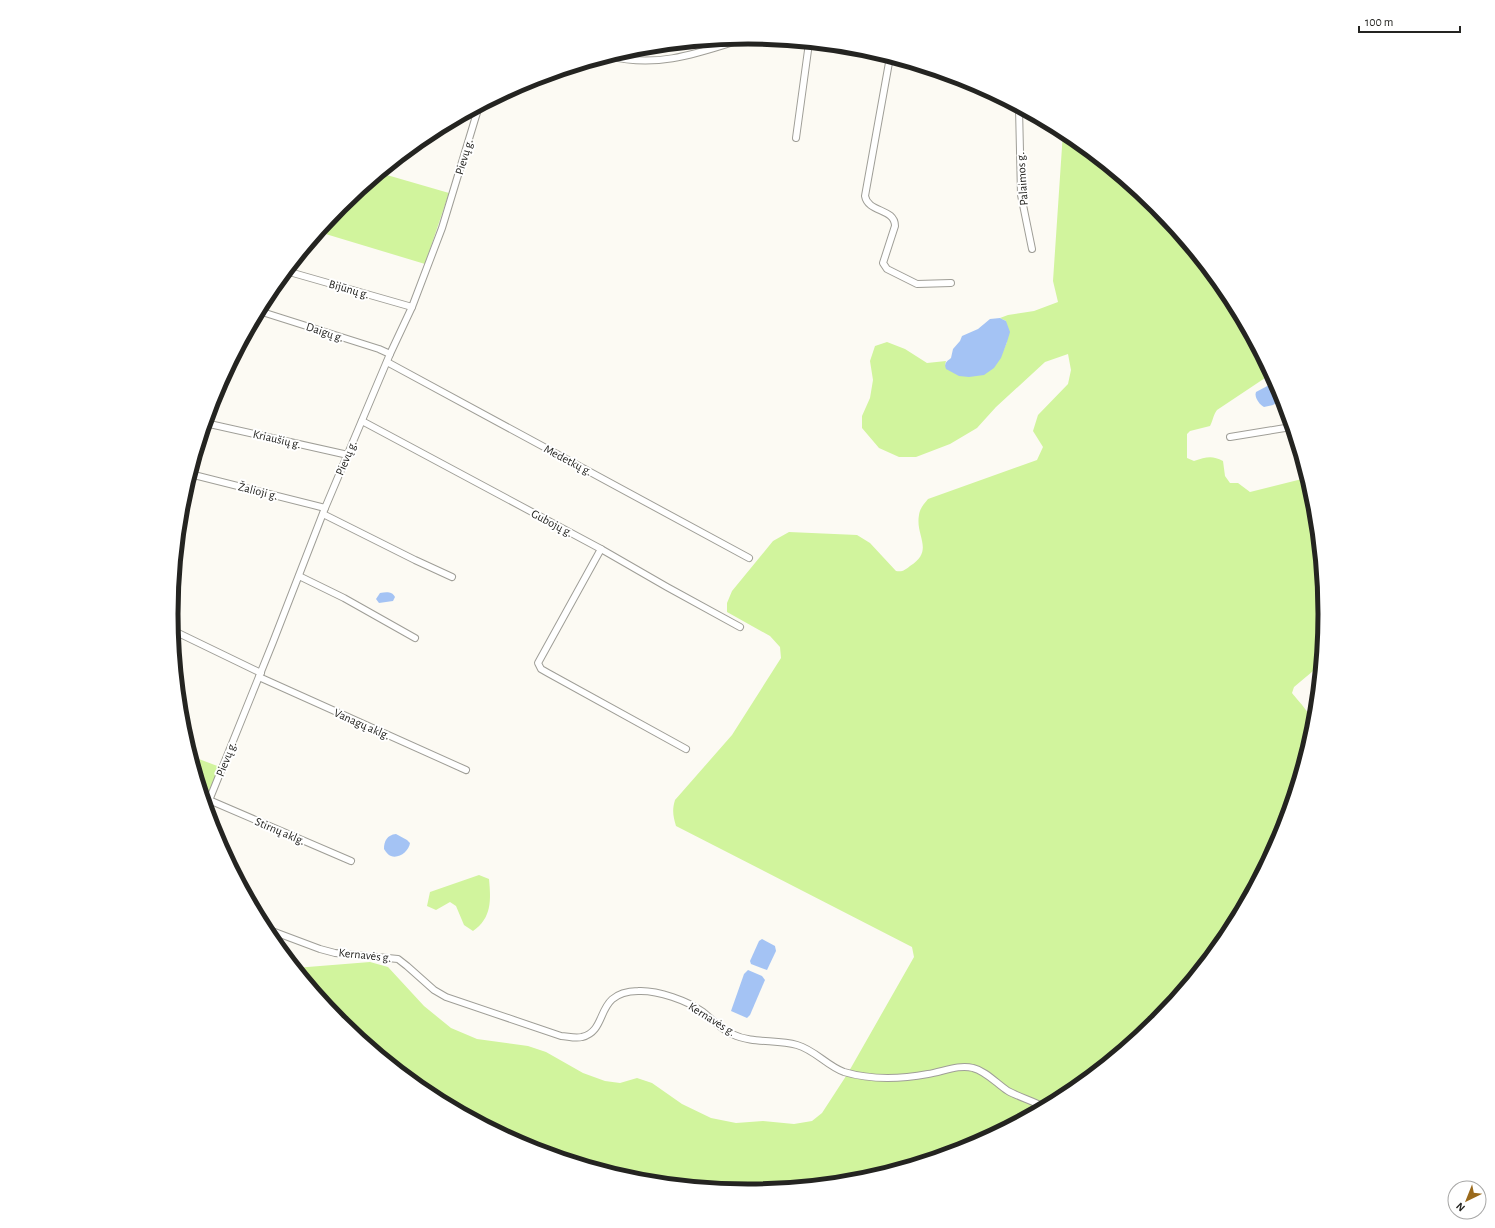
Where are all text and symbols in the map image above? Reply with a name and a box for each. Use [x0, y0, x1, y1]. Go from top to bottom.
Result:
scale bar [1359, 8, 1460, 34]
text: 100 m [1365, 16, 1393, 28]
street label: Pievų g. [453, 138, 475, 176]
street label: Palaimos g. [1014, 152, 1030, 206]
street label: Bijūnų g. [327, 278, 371, 301]
street label: Daigų g. [305, 320, 345, 344]
street label: Kriaušių g. [252, 428, 302, 450]
street label: Pievų g. [333, 439, 359, 477]
street label: Medetkų g. [542, 442, 594, 478]
street label: Žalioji g. [237, 479, 279, 503]
street label: Gubojų g. [529, 507, 575, 540]
street label: Vanagų aklg. [332, 706, 392, 742]
street label: Pievų g. [214, 740, 238, 778]
street label: Stirnų aklg. [253, 815, 307, 847]
street label: Kernavės g. [338, 946, 392, 964]
street label: Kernavės g. [686, 1000, 738, 1038]
north arrow [1447, 1180, 1487, 1220]
text: N [1454, 1200, 1467, 1214]

